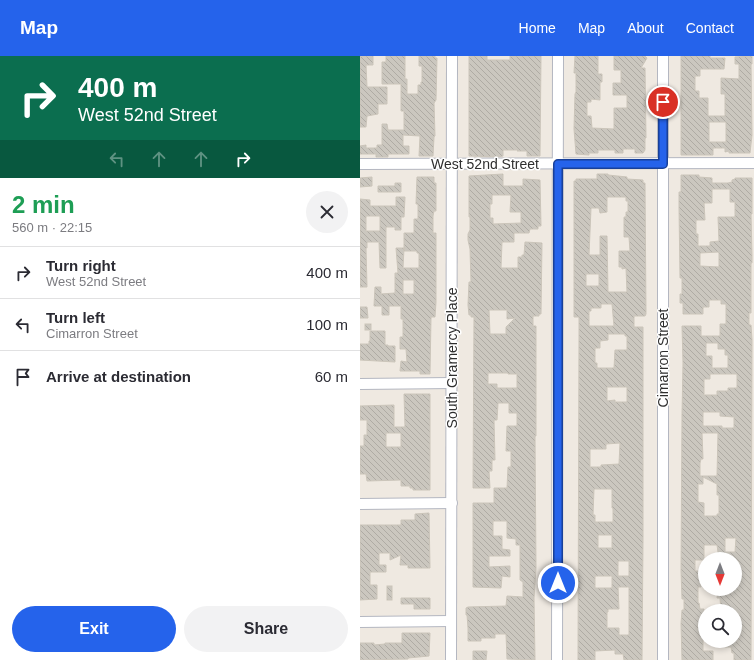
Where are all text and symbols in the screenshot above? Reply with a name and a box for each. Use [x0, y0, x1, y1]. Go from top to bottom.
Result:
text: Map [20, 17, 58, 38]
text: Home [519, 20, 556, 36]
text: Map [578, 20, 605, 36]
text: About [627, 20, 664, 36]
text: Contact [686, 20, 734, 36]
icon: right [12, 72, 64, 124]
text: 400 m [78, 72, 157, 103]
pin [646, 85, 680, 119]
icon: arrive [652, 91, 674, 113]
text: West 52nd Street [78, 105, 217, 125]
icon: left [106, 148, 128, 170]
icon: ahead [148, 148, 170, 170]
icon: ahead [190, 148, 212, 170]
icon: right [232, 148, 254, 170]
street label: West 52nd Street [431, 156, 539, 172]
text: 2 min [12, 191, 75, 218]
button: close [306, 191, 348, 233]
text: 560 m · 22:15 [12, 220, 92, 235]
text: Turn right [46, 257, 116, 274]
icon: right [12, 262, 34, 284]
text: 400 m [306, 264, 348, 281]
text: West 52nd Street [46, 274, 146, 289]
street label: South Gramercy Place [444, 287, 460, 428]
street label: Cimarron Street [655, 308, 671, 407]
text: Turn left [46, 309, 105, 326]
icon: left [12, 314, 34, 336]
text: 100 m [306, 316, 348, 333]
text: Cimarron Street [46, 326, 138, 341]
icon: arrive [12, 366, 34, 388]
text: Arrive at destination [46, 368, 191, 385]
text: 60 m [315, 368, 348, 385]
north arrow [698, 552, 742, 596]
map controls [698, 552, 742, 648]
position arrow [537, 562, 579, 604]
button: search [698, 604, 742, 648]
button: Exit [12, 606, 176, 652]
button: Share [184, 606, 348, 652]

